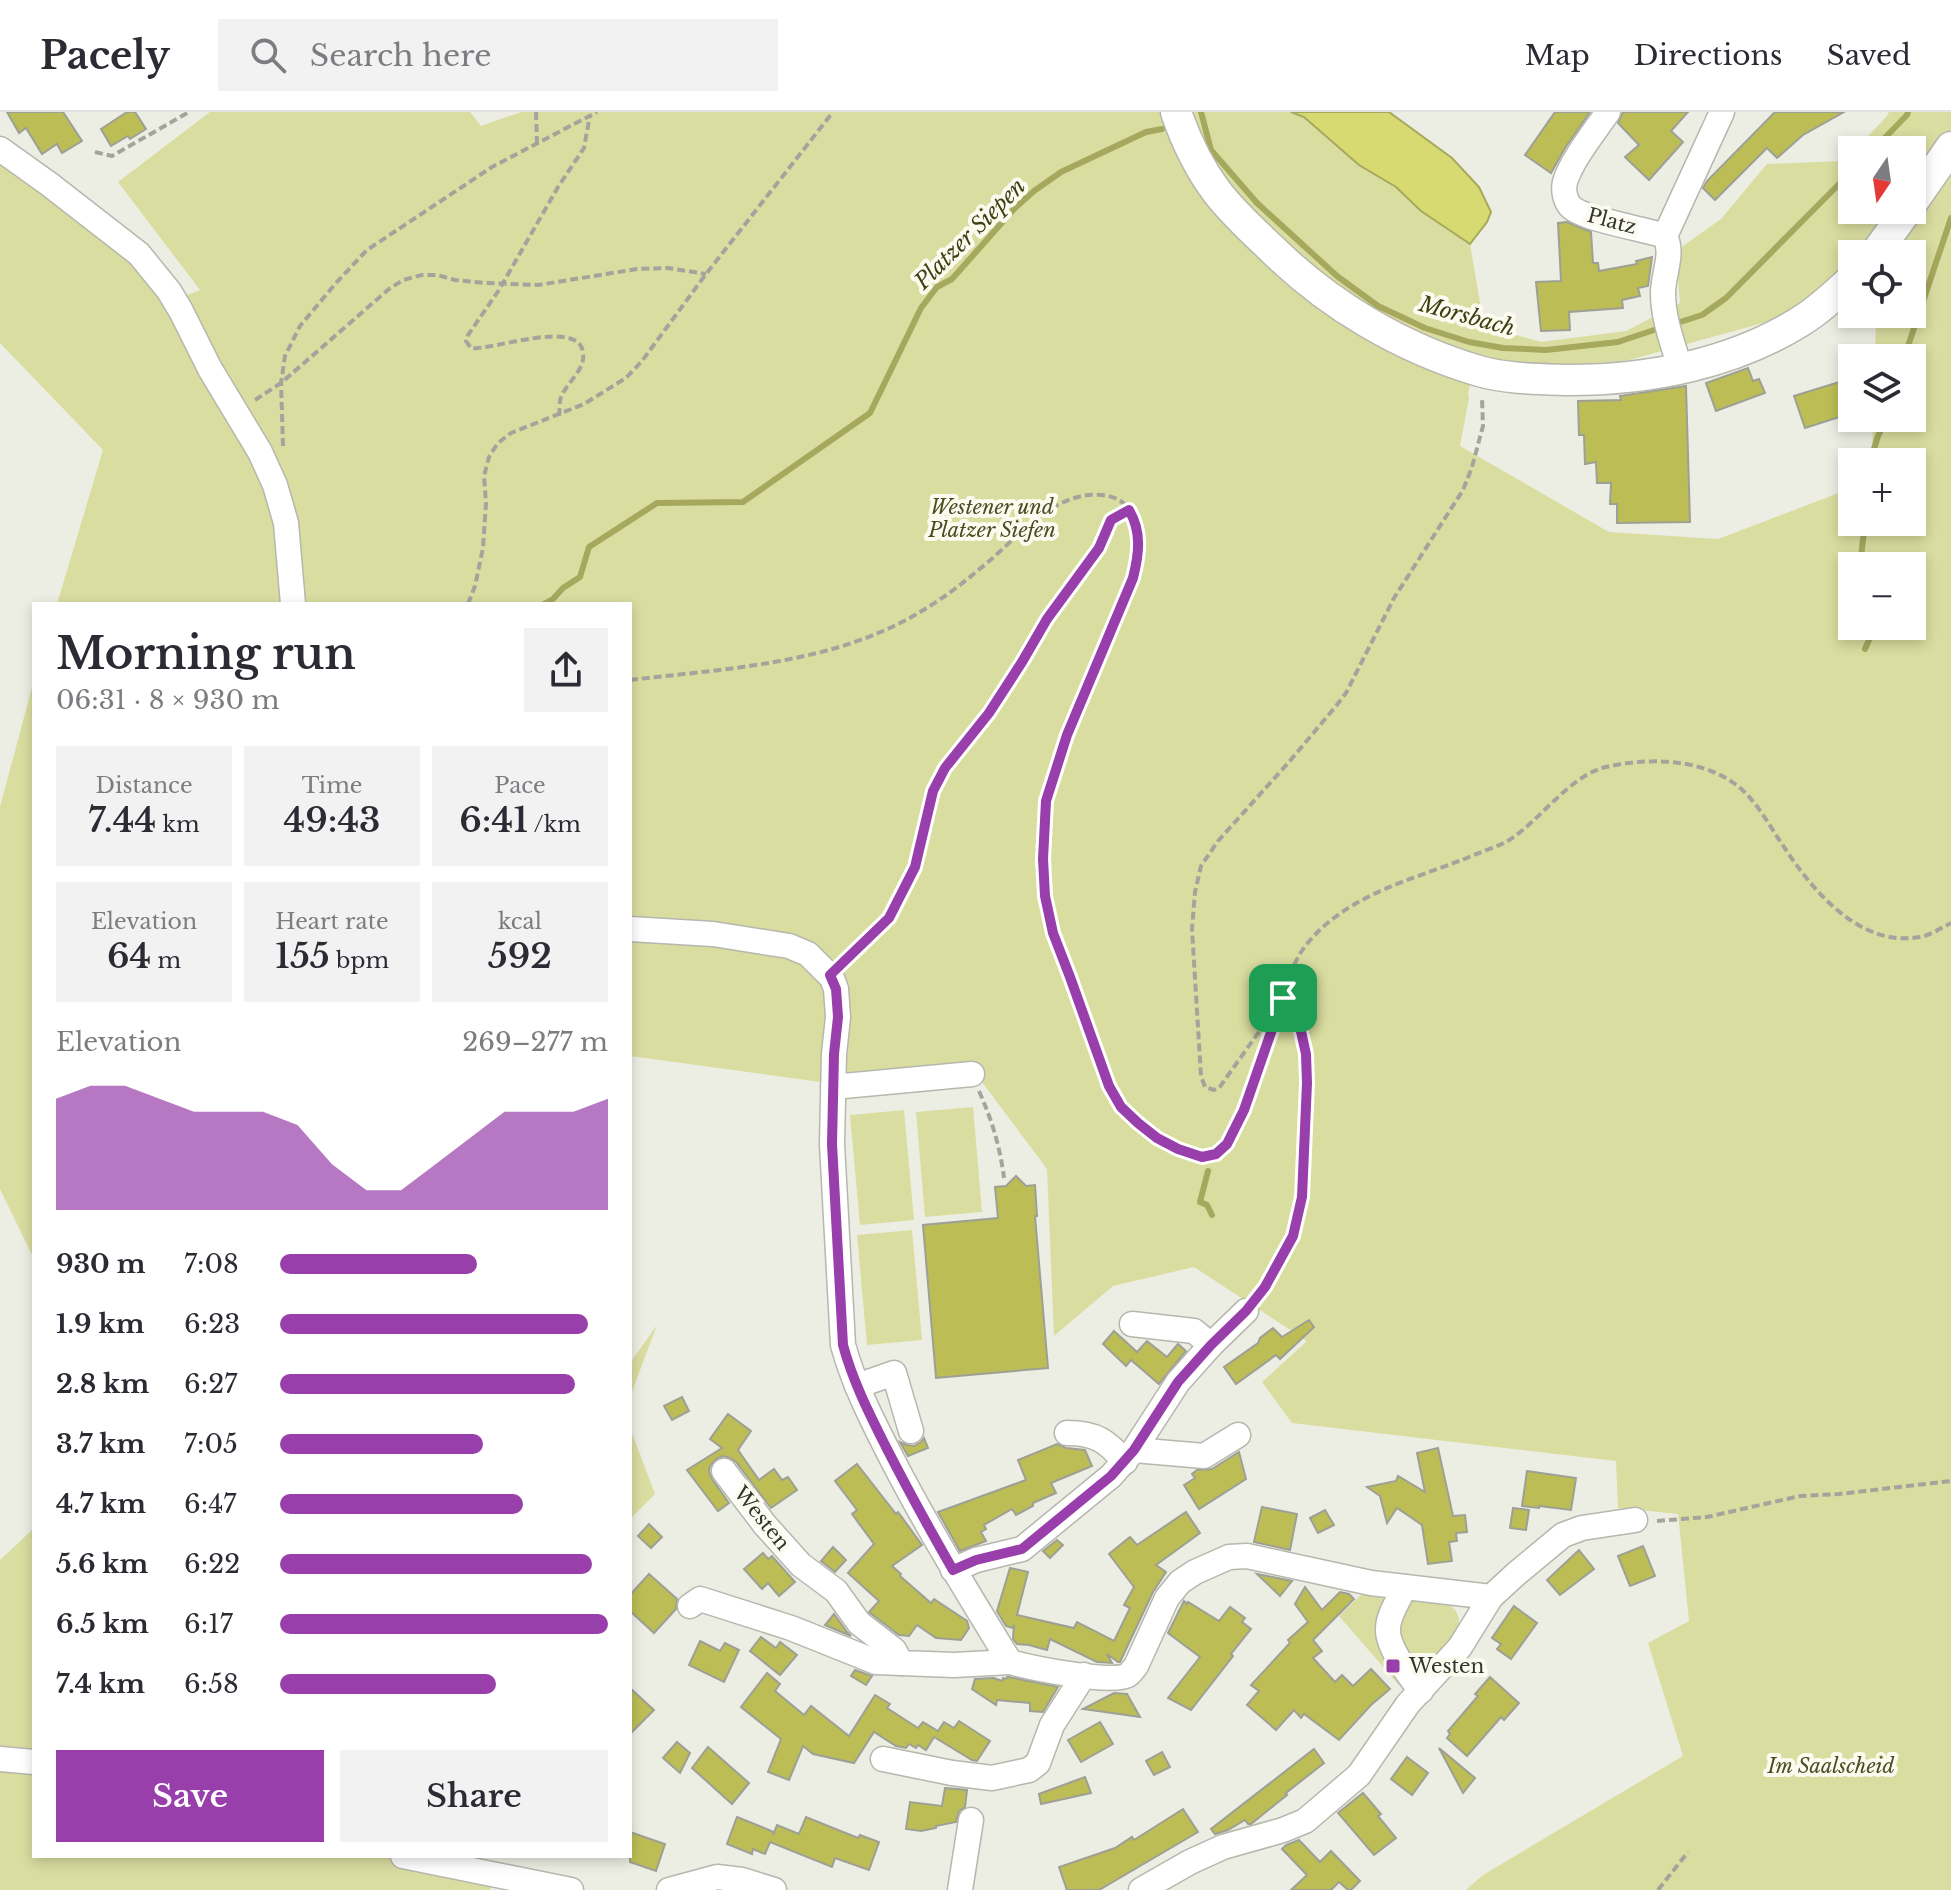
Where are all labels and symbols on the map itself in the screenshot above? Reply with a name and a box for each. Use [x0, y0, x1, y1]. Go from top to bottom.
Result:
north arrow [1838, 136, 1926, 224]
water label: Platzer Siepen [908, 173, 1031, 296]
street label: Platz [1585, 203, 1639, 239]
water label: Morsbach [1415, 290, 1518, 342]
park label: Westener und Platzer Siefen [927, 495, 1056, 542]
pin [1249, 964, 1317, 1032]
street label: Westen [728, 1480, 795, 1555]
place label: Westen [1408, 1654, 1485, 1678]
marker: Westen [1384, 1657, 1402, 1675]
park label: Im Saalscheid [1767, 1754, 1894, 1778]

